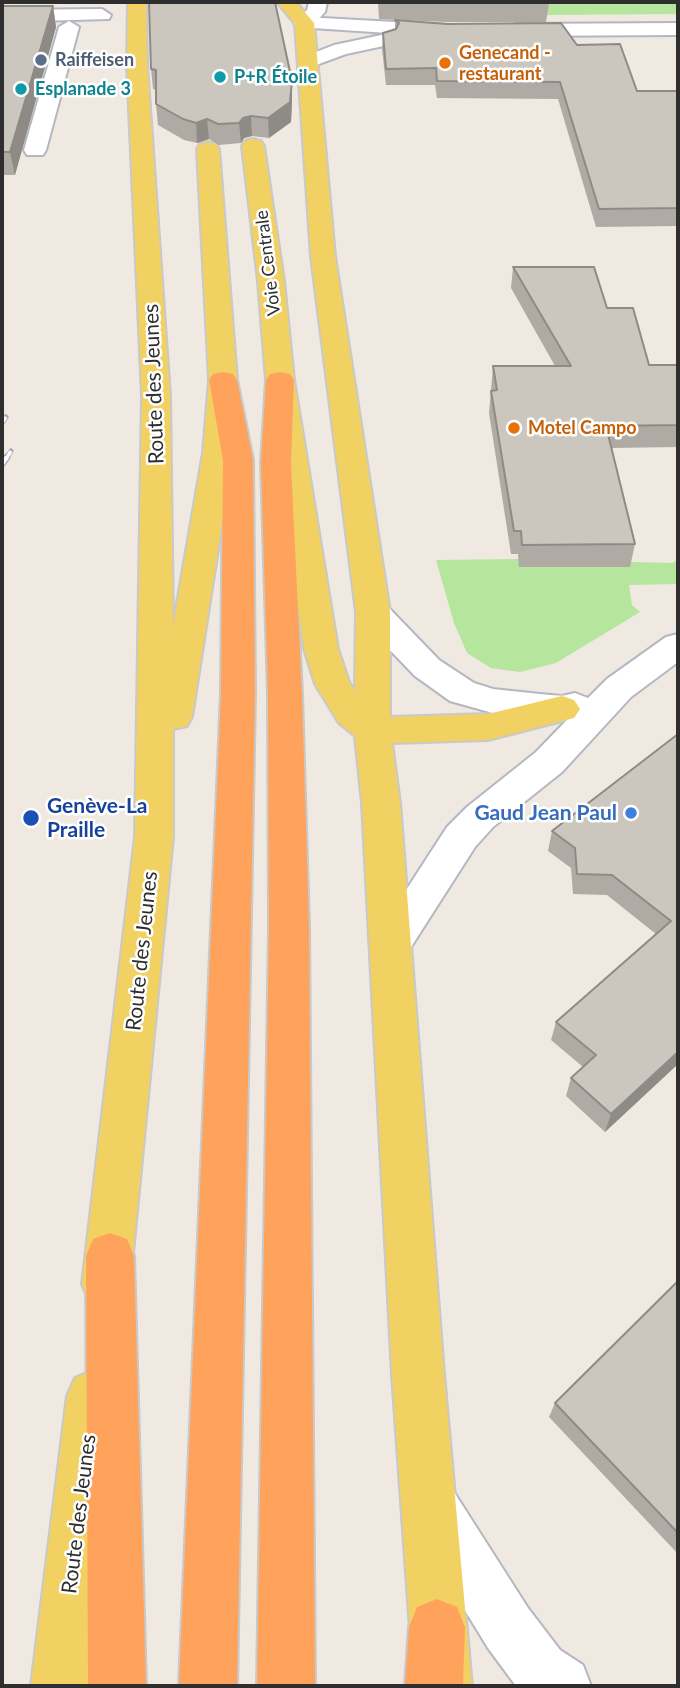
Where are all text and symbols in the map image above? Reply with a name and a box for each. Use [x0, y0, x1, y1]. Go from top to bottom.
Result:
place label: Genecand - restaurant [459, 42, 551, 84]
place label: Raiffeisen [55, 49, 134, 71]
marker: Raiffeisen [33, 52, 49, 68]
marker: Genecand - restaurant [437, 55, 453, 71]
place label: P+R Étoile [234, 66, 317, 88]
marker: P+R Étoile [212, 69, 228, 85]
place label: Esplanade 3 [35, 78, 131, 100]
marker: Esplanade 3 [13, 81, 29, 97]
street label: Voie Centrale [251, 209, 285, 317]
street label: Route des Jeunes [139, 303, 169, 465]
place label: Motel Campo [528, 417, 637, 439]
marker: Motel Campo [506, 420, 522, 436]
place label: Genève-La Praille [47, 793, 147, 843]
place label: Gaud Jean Paul [474, 800, 617, 826]
marker: Gaud Jean Paul [623, 805, 639, 821]
marker: Genève-La Praille [21, 808, 41, 828]
street label: Route des Jeunes [121, 870, 163, 1032]
street label: Route des Jeunes [57, 1433, 101, 1595]

